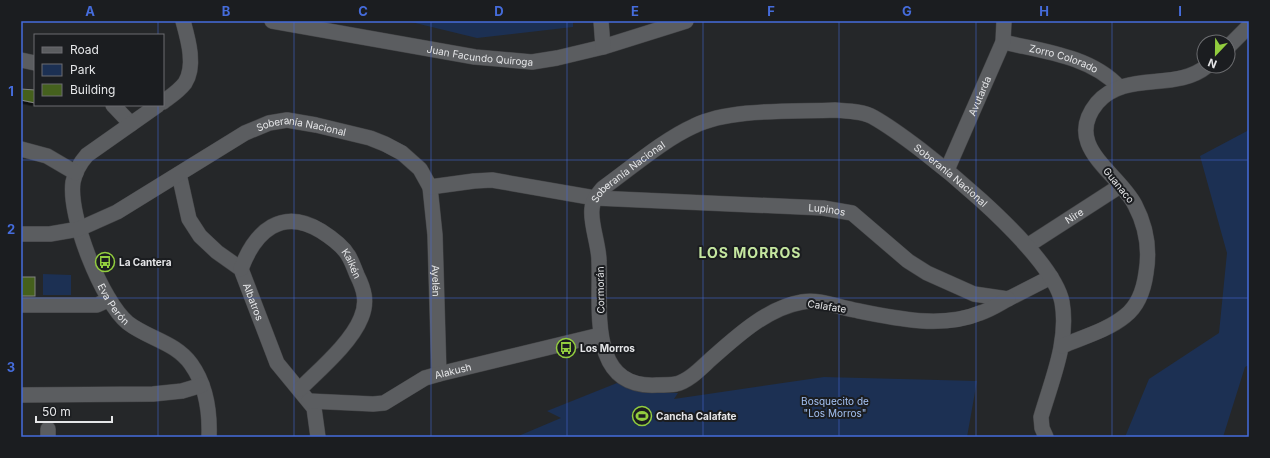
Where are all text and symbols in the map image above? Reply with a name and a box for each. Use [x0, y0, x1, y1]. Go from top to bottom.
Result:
text: A [85, 3, 95, 19]
text: B [222, 3, 231, 19]
text: C [358, 3, 368, 19]
text: D [494, 3, 504, 19]
text: E [631, 3, 639, 19]
text: F [767, 3, 775, 19]
text: G [902, 3, 912, 19]
text: H [1039, 3, 1049, 19]
text: I [1178, 3, 1182, 19]
legend [34, 34, 164, 106]
north arrow [1196, 34, 1236, 74]
text: Road [70, 42, 99, 57]
street label: Zorro Colorado [1028, 42, 1100, 75]
street label: Juan Facundo Quiroga [426, 43, 534, 68]
text: N [1206, 55, 1219, 71]
text: Park [70, 62, 96, 77]
street label: Avutarda [966, 74, 993, 117]
text: Building [70, 82, 115, 97]
text: 1 [8, 83, 14, 99]
street label: Soberanía Nacional [254, 114, 347, 138]
street label: Soberanía Nacional [588, 138, 667, 205]
street label: Soberanía Nacional [912, 141, 990, 209]
street label: Guanaco [1101, 165, 1137, 205]
street label: Lupinos [808, 201, 846, 218]
street label: Nire [1063, 205, 1086, 226]
text: 2 [7, 221, 15, 237]
district label: LOS MORROS [699, 244, 801, 261]
street label: Kaikén [339, 246, 364, 281]
bus stop icon: La Cantera [94, 251, 116, 273]
place label: La Cantera [119, 256, 172, 268]
street label: Ayelén [430, 265, 443, 297]
street label: Cormorán [594, 266, 606, 314]
street label: Eva Perón [95, 281, 132, 327]
street label: Albatros [241, 281, 266, 322]
street label: Calafate [807, 297, 847, 315]
bus stop icon: Los Morros [555, 337, 577, 359]
place label: Los Morros [580, 342, 635, 354]
text: 3 [7, 359, 15, 375]
street label: Alakush [433, 360, 473, 381]
park label: Bosquecito de "Los Morros" [801, 395, 869, 419]
scale bar [36, 398, 112, 424]
text: 50 m [42, 404, 71, 419]
sports icon: Cancha Calafate [631, 405, 653, 427]
place label: Cancha Calafate [656, 410, 737, 422]

